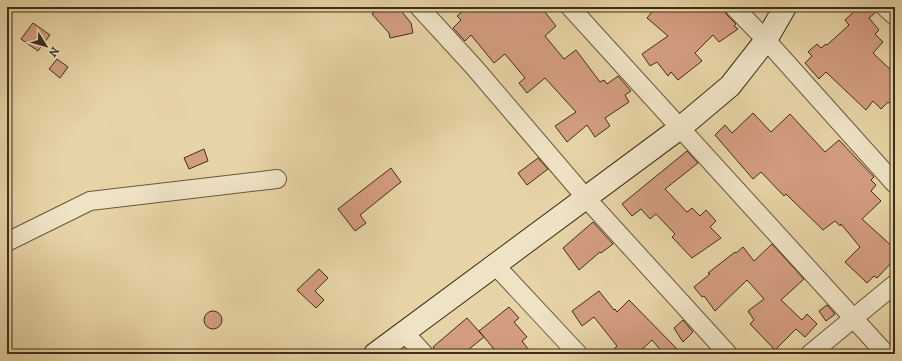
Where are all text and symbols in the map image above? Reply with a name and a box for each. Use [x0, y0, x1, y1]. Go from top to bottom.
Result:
north arrow [26, 26, 66, 66]
text: N [45, 44, 61, 59]

